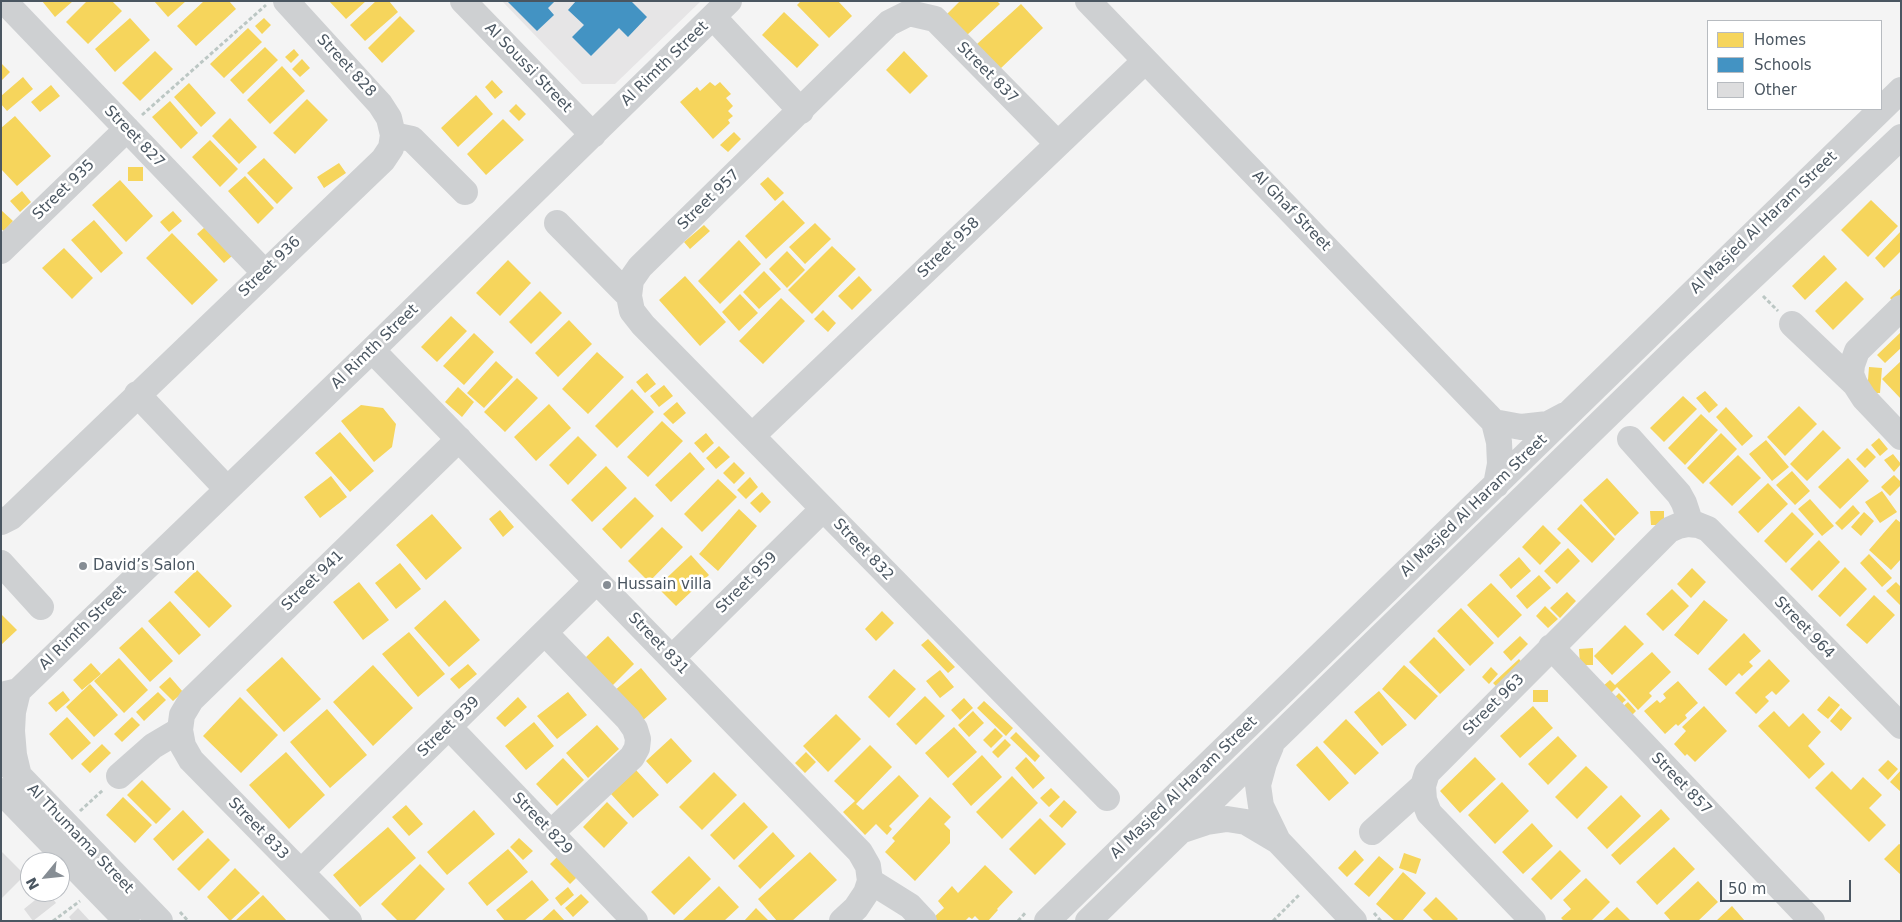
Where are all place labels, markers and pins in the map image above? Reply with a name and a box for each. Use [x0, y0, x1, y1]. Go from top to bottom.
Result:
place label: David’s Salon [93, 557, 195, 575]
marker: David’s Salon [77, 560, 89, 572]
place label: Hussain villa [617, 576, 712, 594]
marker: Hussain villa [601, 579, 613, 591]

